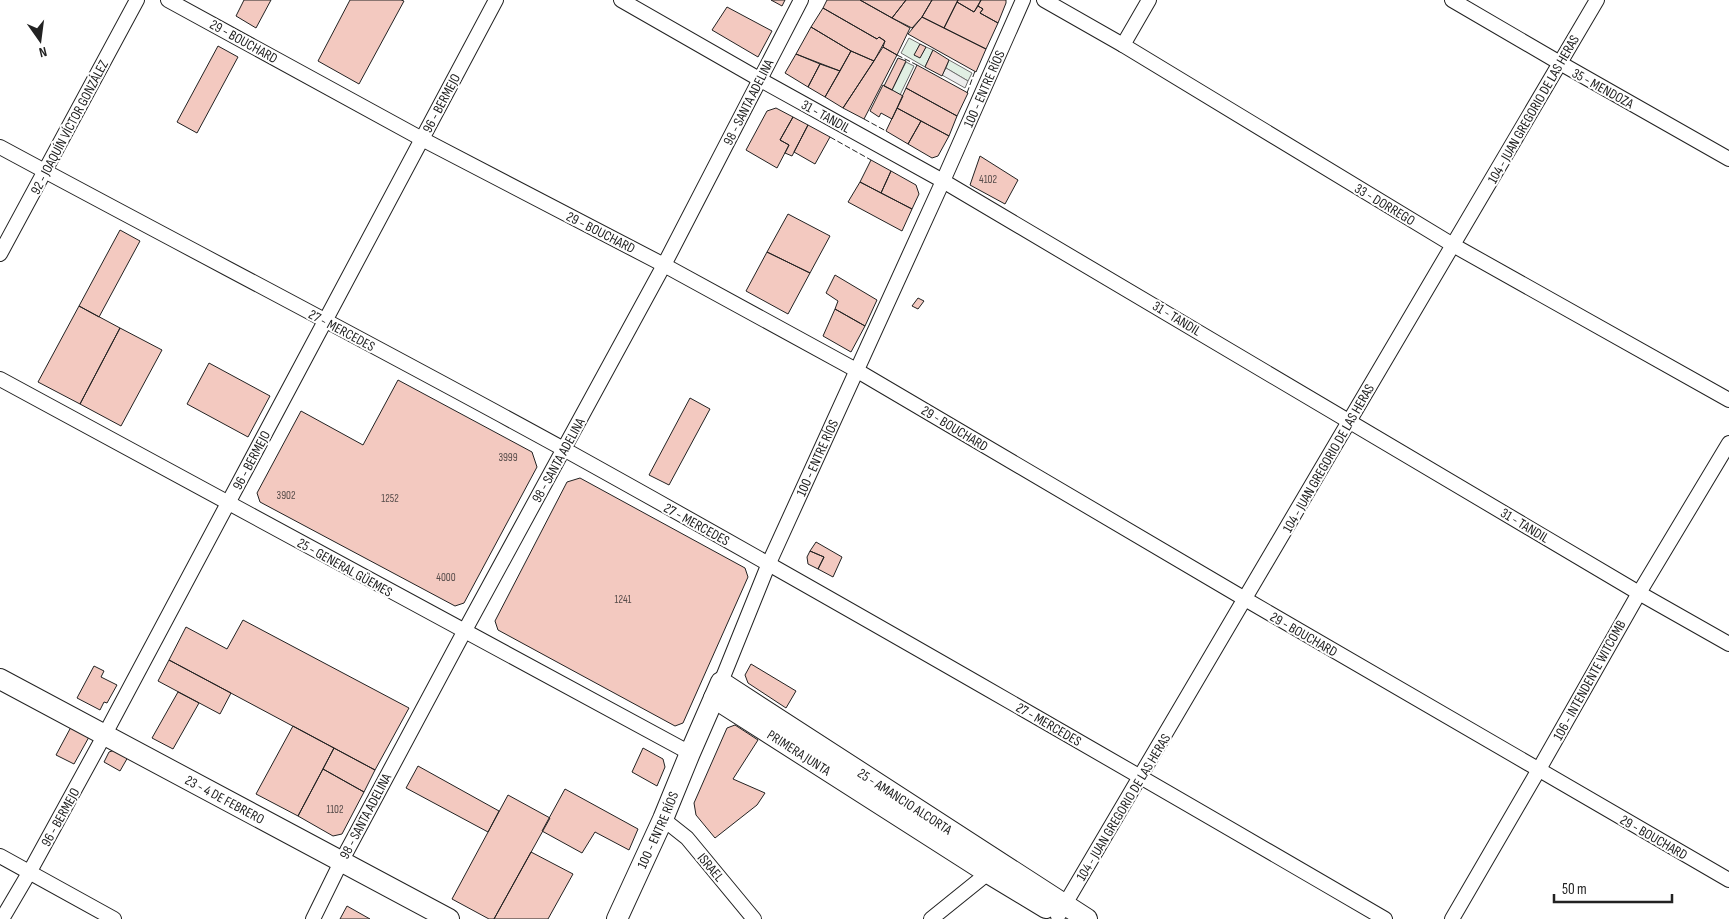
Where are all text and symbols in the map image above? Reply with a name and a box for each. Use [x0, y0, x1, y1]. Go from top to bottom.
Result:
north arrow [15, 15, 65, 65]
street label: 29 - BOUCHARD [207, 16, 281, 67]
street label: 104 - JUAN GREGORIO DE LAS HERAS [1484, 32, 1583, 187]
text: N [37, 43, 49, 61]
street label: 100 - ENTRE RÍOS [960, 48, 1009, 130]
street label: 98 - SANTA ADELINA [719, 56, 778, 148]
street label: 92 - JOAQUÍN VÍCTOR GONZÁLEZ [27, 57, 112, 197]
street label: 35 - MENDOZA [1569, 65, 1637, 113]
street label: 96 - BERMEJO [419, 71, 464, 136]
street label: 31 - TANDIL [798, 96, 853, 137]
house number: 4102 [979, 173, 997, 186]
street label: 33 - DORREGO [1351, 180, 1418, 229]
street label: 29 - BOUCHARD [564, 208, 638, 257]
street label: 31 - TANDIL [1149, 297, 1204, 339]
street label: 27 - MERCEDES [306, 306, 378, 355]
street label: 104 - JUAN GREGORIO DE LAS HERAS [1279, 381, 1378, 536]
street label: 29 - BOUCHARD [918, 402, 991, 455]
street label: 98 - SANTA ADELINA [528, 414, 589, 506]
street label: 100 - ENTRE RÍOS [793, 417, 842, 499]
street label: 96 - BERMEJO [229, 428, 274, 493]
house number: 3999 [498, 451, 518, 464]
house number: 3902 [277, 489, 296, 502]
house number: 1252 [381, 492, 399, 505]
street label: 27 - MERCEDES [661, 499, 733, 549]
street label: 31 - TANDIL [1497, 504, 1552, 546]
street label: 25 - GENERAL GÜEMES [294, 534, 395, 601]
house number: 4000 [436, 571, 456, 584]
house number: 1241 [615, 593, 632, 606]
street label: 29 - BOUCHARD [1267, 608, 1341, 661]
street label: 106 - INTENDENTE WITCOMB [1549, 617, 1629, 743]
street label: 27 - MERCEDES [1013, 699, 1084, 750]
street label: PRIMERA JUNTA [764, 726, 835, 780]
street label: 104 - JUAN GREGORIO DE LAS HERAS [1073, 731, 1174, 884]
street label: 25 - AMANCIO ALCORTA [854, 765, 956, 839]
street label: 98 - SANTA ADELINA [336, 770, 396, 862]
street label: 23 - 4 DE FEBRERO [182, 772, 267, 828]
street label: 96 - BERMEJO [37, 785, 83, 849]
street label: 100 - ENTRE RÍOS [634, 789, 682, 871]
house number: 1102 [326, 803, 344, 816]
street label: 29 - BOUCHARD [1617, 811, 1691, 864]
street label: ISRAEL [694, 850, 727, 885]
scale bar [1554, 872, 1672, 904]
text: 50 m [1562, 880, 1587, 899]

